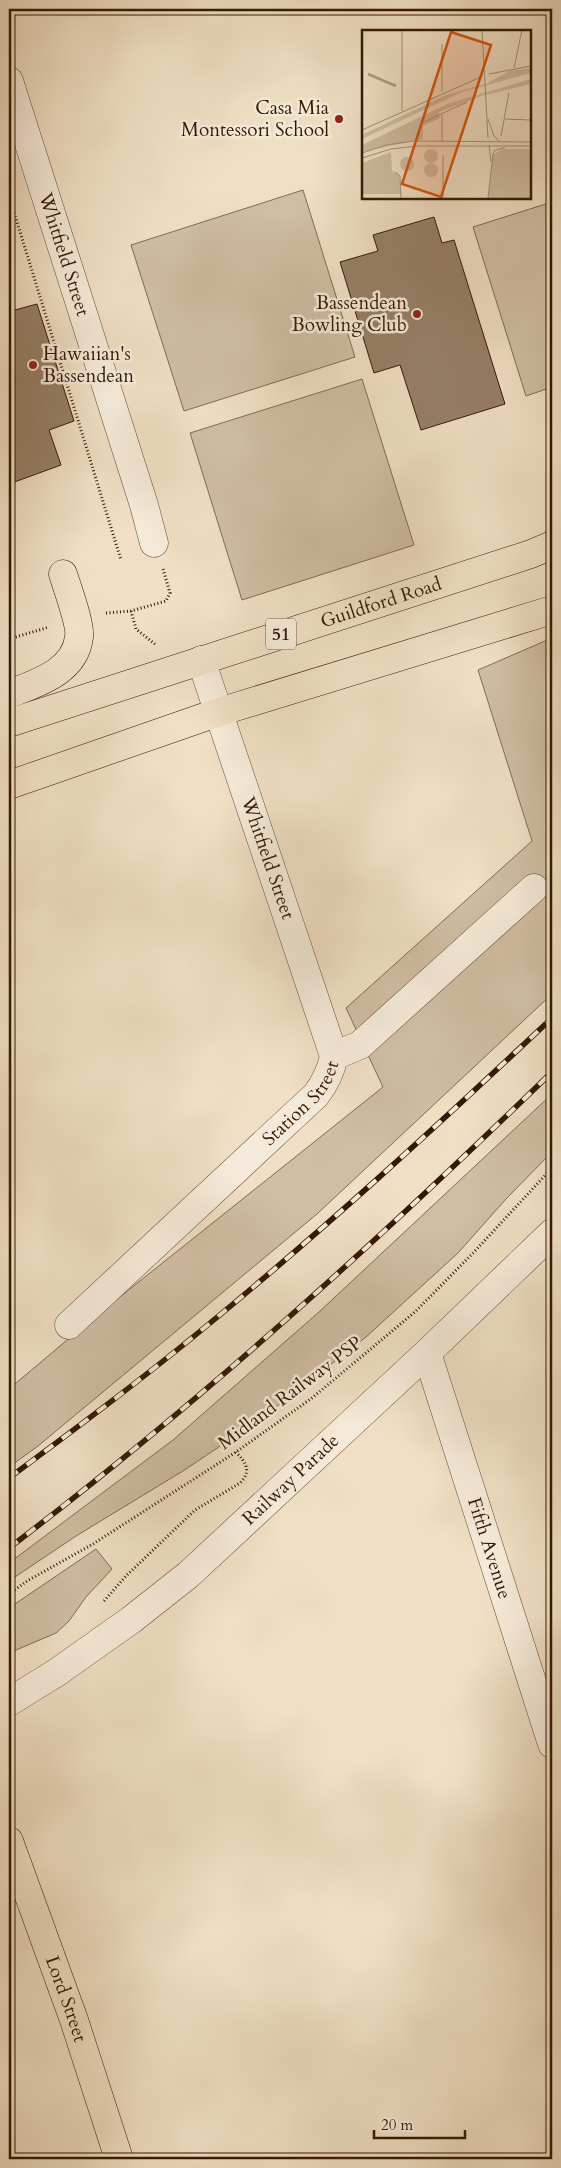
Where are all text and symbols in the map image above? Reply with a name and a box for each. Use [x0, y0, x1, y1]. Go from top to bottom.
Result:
inset map [362, 30, 531, 199]
place label: Casa Mia Montessori School [181, 95, 329, 143]
marker: Casa Mia Montessori School [333, 113, 345, 125]
street label: Whitfield Street [32, 189, 96, 319]
place label: Bassendean Bowling Club [292, 290, 407, 338]
marker: Bassendean Bowling Club [411, 308, 423, 320]
place label: Hawaiian's Bassendean [43, 341, 134, 389]
marker: Hawaiian's Bassendean [27, 359, 39, 371]
street label: Guildford Road [317, 571, 445, 634]
road number: 51 [266, 618, 296, 650]
street label: Whitfield Street [235, 792, 301, 923]
street label: Station Street [257, 1058, 345, 1152]
street label: Midland Railway PSP [212, 1330, 368, 1456]
street label: Railway Parade [237, 1428, 345, 1531]
street label: Fifth Avenue [461, 1494, 518, 1602]
street label: Lord Street [39, 1952, 93, 2045]
scale bar [374, 2108, 465, 2140]
text: 20 m [381, 2115, 413, 2135]

